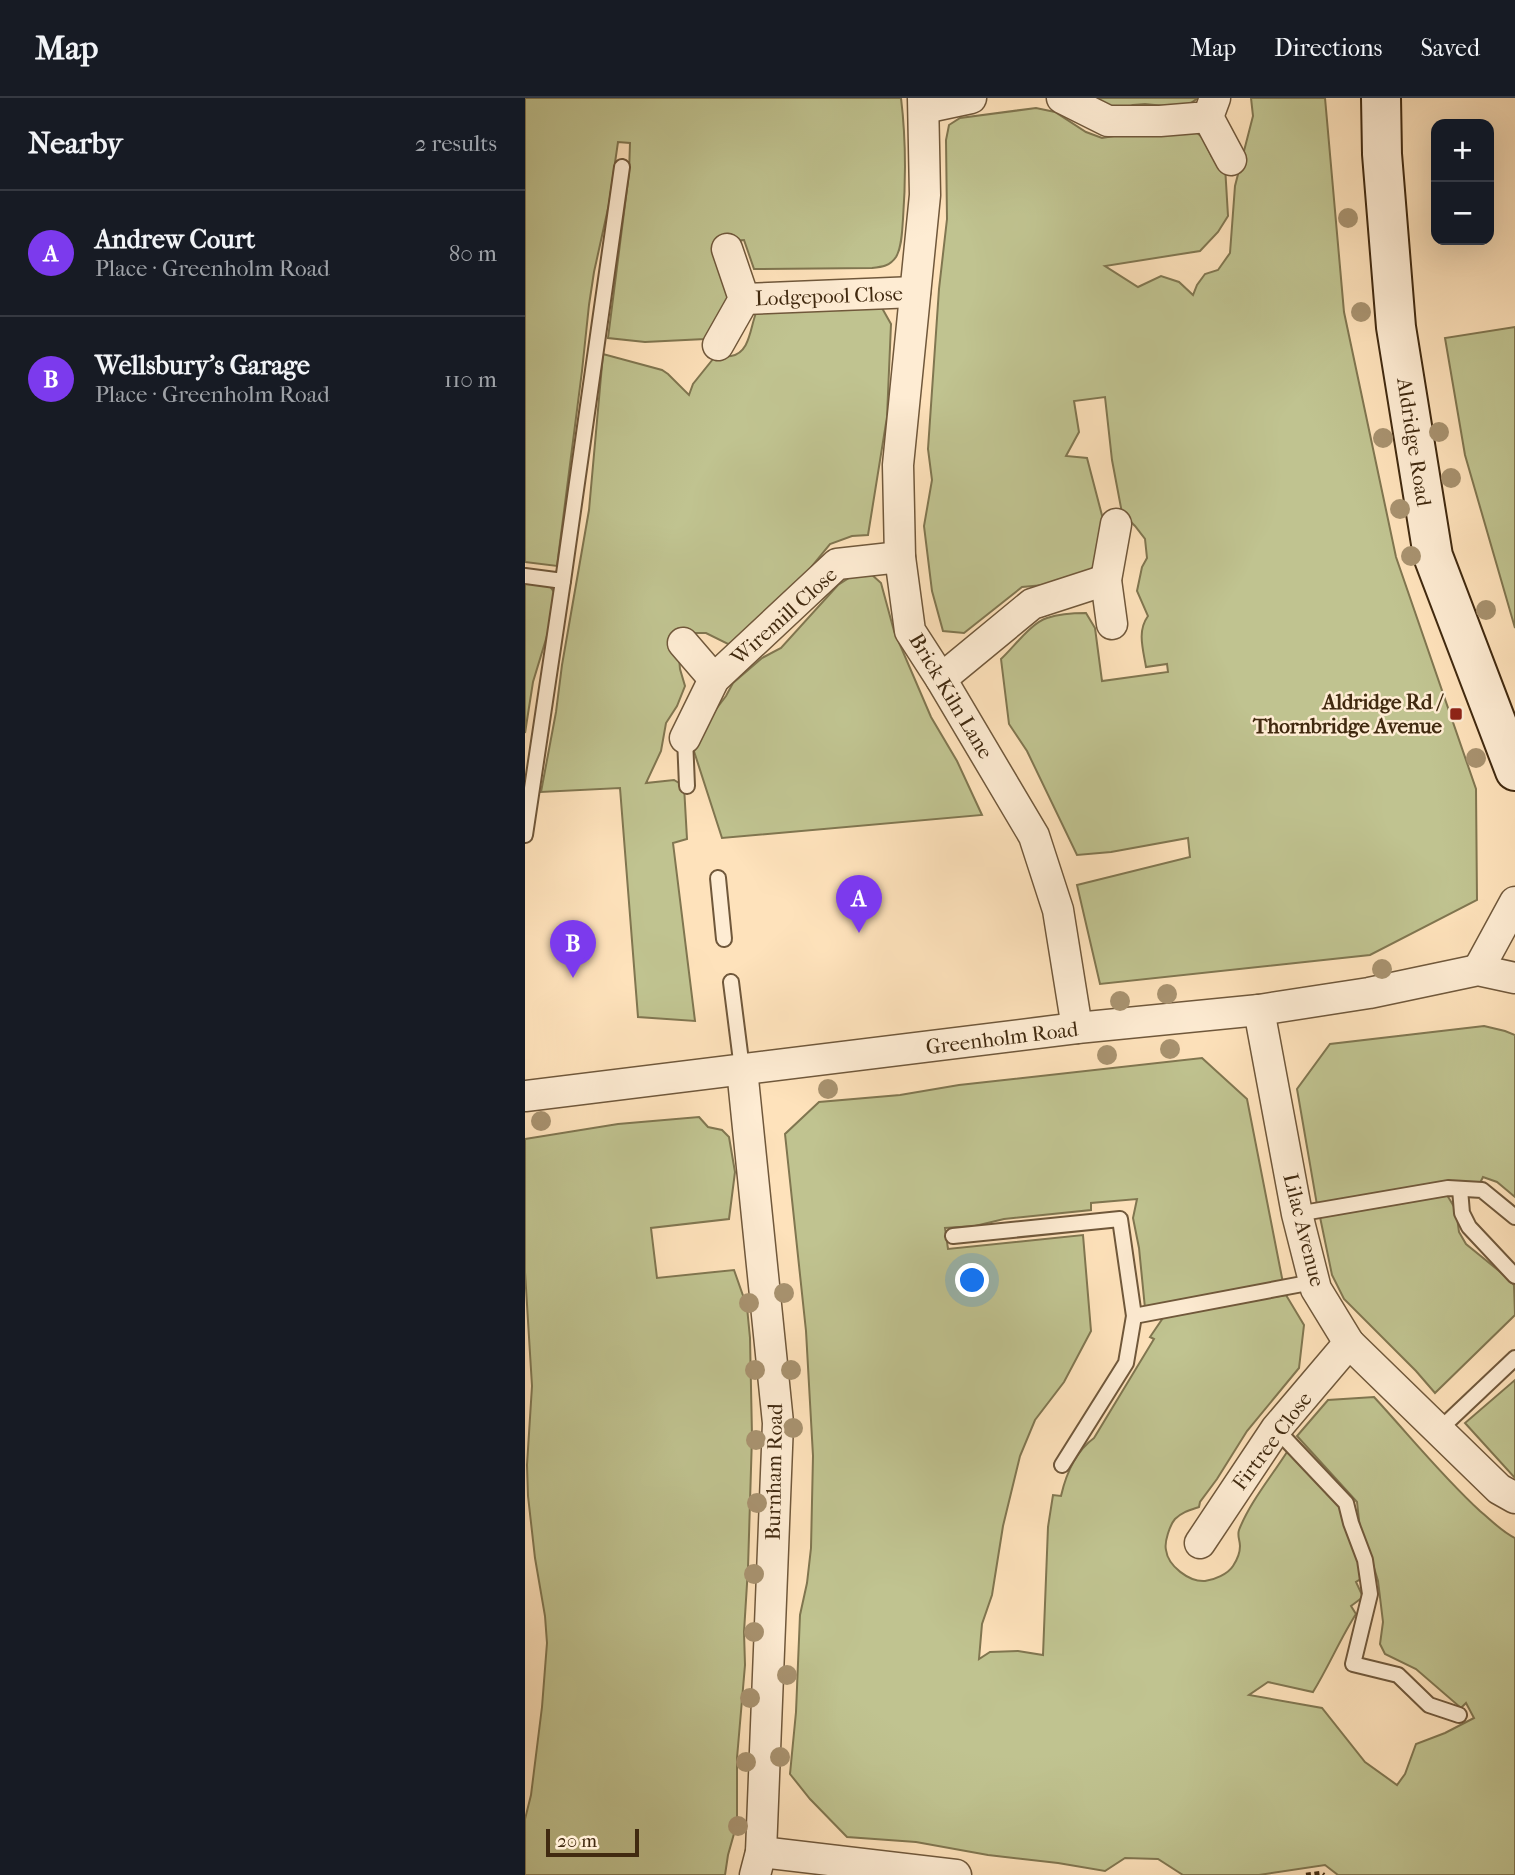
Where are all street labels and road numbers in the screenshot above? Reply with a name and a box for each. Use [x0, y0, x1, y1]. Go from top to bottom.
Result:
street label: Lodgepool Close [755, 281, 903, 311]
street label: Aldridge Road [1392, 375, 1436, 509]
street label: Wiremill Close [725, 562, 842, 671]
street label: Brick Kiln Lane [904, 629, 998, 763]
street label: Greenholm Road [924, 1017, 1080, 1059]
street label: Lilac Avenue [1278, 1171, 1330, 1289]
street label: Firtree Close [1227, 1387, 1317, 1495]
street label: Burnham Road [761, 1403, 787, 1541]

